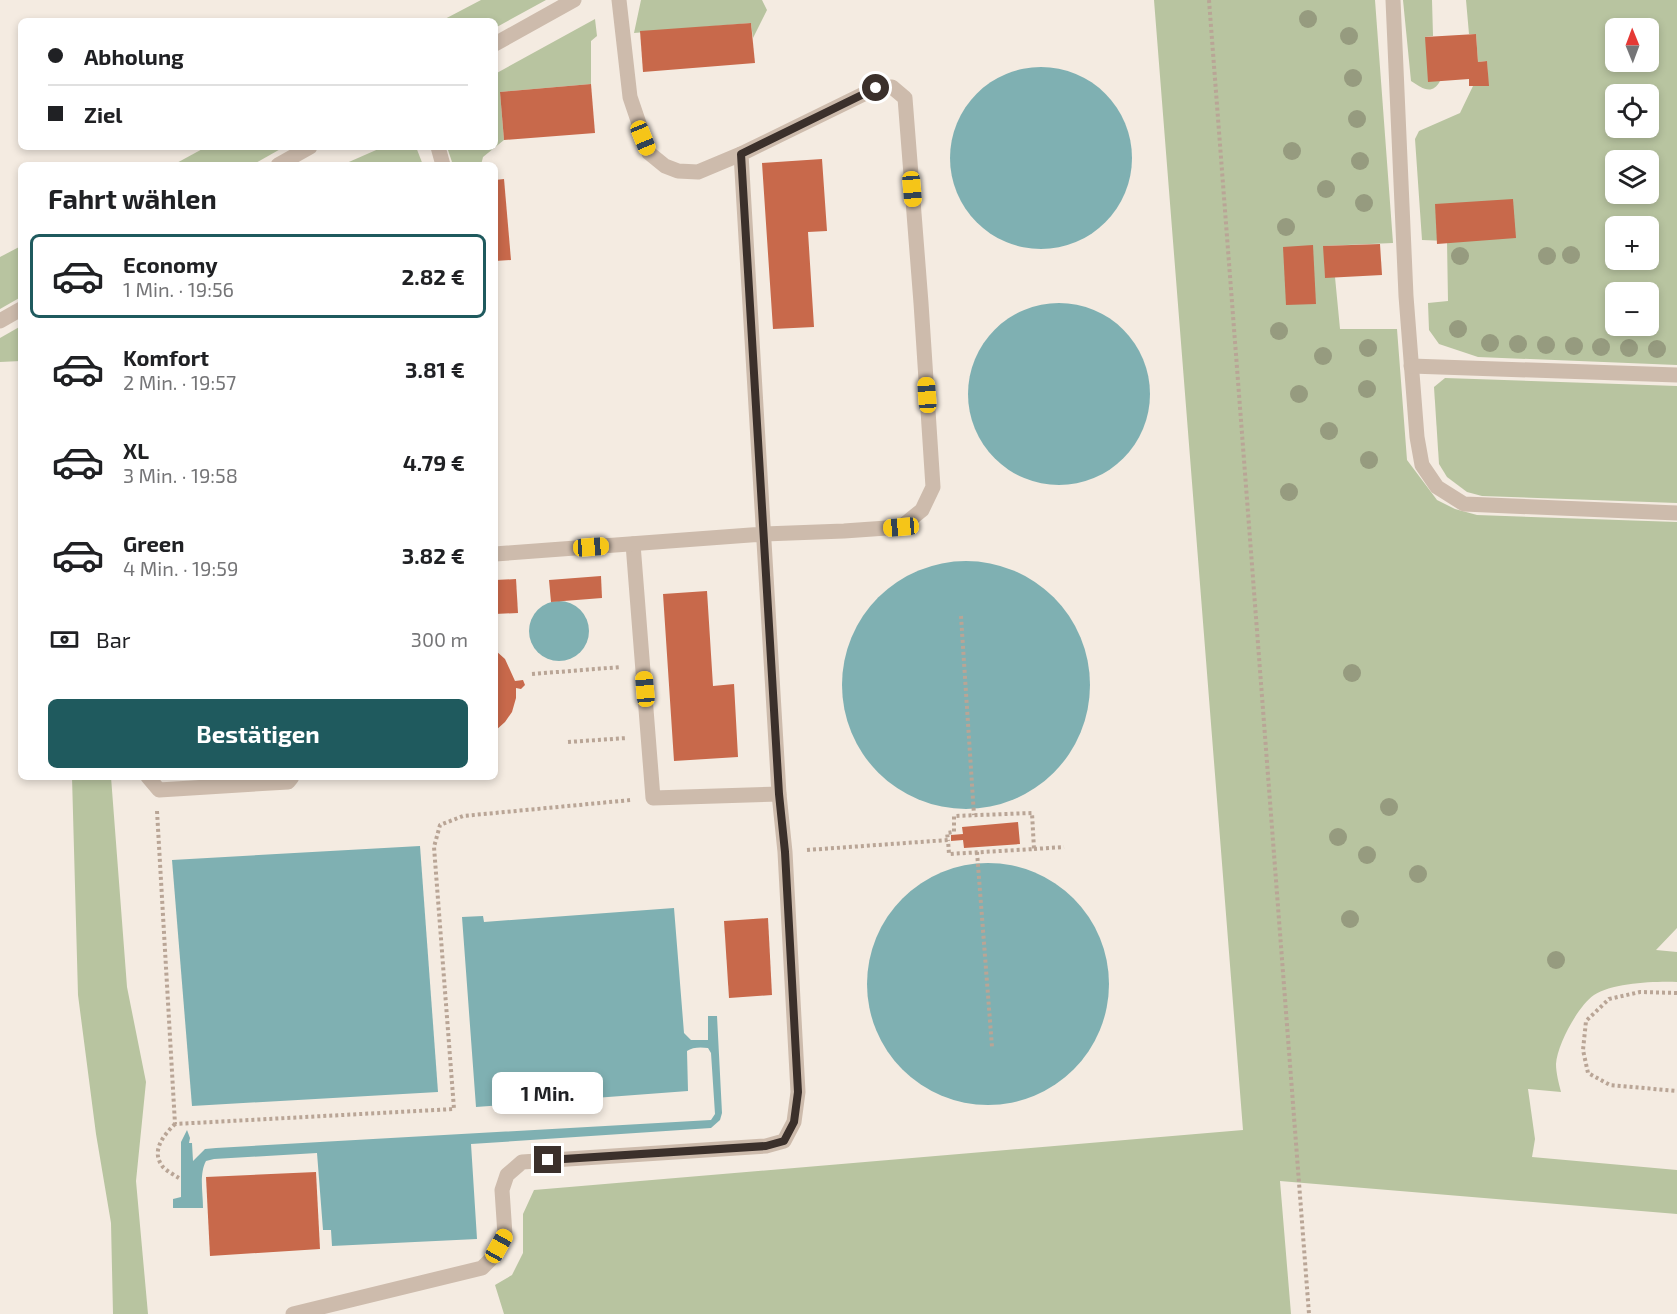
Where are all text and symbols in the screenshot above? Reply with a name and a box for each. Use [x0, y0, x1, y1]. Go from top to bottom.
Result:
north arrow [1605, 18, 1659, 72]
map controls [1605, 18, 1659, 336]
text: Abholung [84, 43, 184, 69]
route start [862, 74, 889, 101]
button: locate [1605, 84, 1659, 138]
text: Ziel [84, 101, 123, 127]
car [628, 118, 658, 158]
button: layers [1605, 150, 1659, 204]
car [901, 170, 923, 208]
text: Fahrt wählen [48, 182, 217, 214]
button: + [1605, 216, 1659, 270]
icon: car [51, 249, 105, 303]
text: Economy [123, 251, 218, 277]
text: 2.82 € [401, 263, 465, 289]
text: 1 Min. · 19:56 [123, 277, 234, 301]
button: − [1605, 282, 1659, 336]
icon: car [51, 342, 105, 396]
text: Komfort [123, 344, 209, 370]
text: 3.81 € [405, 356, 465, 382]
text: 2 Min. · 19:57 [123, 370, 236, 394]
car [917, 376, 937, 414]
icon: car [51, 435, 105, 489]
text: XL [123, 437, 149, 463]
text: 4.79 € [403, 449, 465, 475]
text: 3 Min. · 19:58 [123, 463, 238, 487]
car [882, 516, 920, 538]
icon: car [51, 528, 105, 582]
text: Green [123, 530, 185, 556]
car [572, 537, 610, 557]
text: 3.82 € [402, 542, 465, 568]
text: 4 Min. · 19:59 [123, 556, 238, 580]
icon: cash [48, 623, 81, 656]
text: Bar [96, 626, 131, 652]
text: 300 m [411, 627, 468, 651]
car [634, 670, 656, 708]
button: Bestätigen [48, 699, 468, 768]
callout: 1 Min. [492, 1073, 604, 1115]
text: 1 Min. [521, 1081, 574, 1105]
route end [534, 1146, 561, 1173]
car [482, 1226, 516, 1266]

